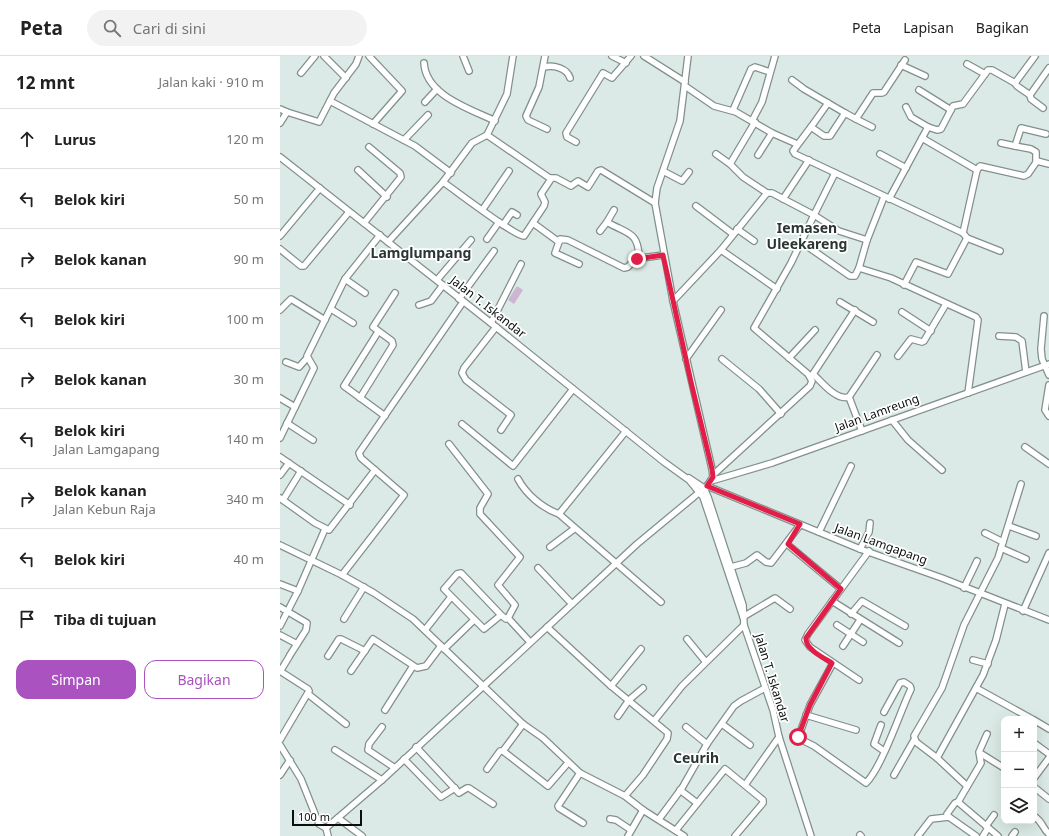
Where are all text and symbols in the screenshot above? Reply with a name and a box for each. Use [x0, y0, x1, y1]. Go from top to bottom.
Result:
search box [87, 10, 367, 46]
text: Peta [20, 15, 63, 41]
icon: search [101, 17, 123, 39]
text: Cari di sini [133, 18, 206, 38]
text: Peta [852, 18, 881, 37]
text: Lapisan [903, 18, 954, 37]
text: Bagikan [976, 18, 1029, 37]
text: 12 mnt [16, 71, 75, 94]
text: Jalan kaki · 910 m [158, 73, 264, 91]
icon: ahead [16, 128, 38, 150]
text: Lurus [54, 129, 96, 149]
text: 120 m [226, 130, 264, 148]
icon: left [16, 188, 38, 210]
text: Belok kiri [54, 189, 125, 209]
text: 50 m [234, 190, 264, 208]
district label: Iemasen Uleekareng [767, 218, 847, 253]
district label: Lamglumpang [371, 243, 471, 262]
icon: right [16, 248, 38, 270]
text: Belok kanan [54, 249, 147, 269]
text: 90 m [234, 250, 264, 268]
route end [628, 250, 646, 268]
street label: Jalan T. Iskandar [446, 271, 530, 342]
icon: left [16, 308, 38, 330]
text: Belok kiri [54, 309, 125, 329]
text: 100 m [226, 310, 264, 328]
icon: right [16, 368, 38, 390]
text: Belok kanan [54, 369, 147, 389]
text: 30 m [234, 370, 264, 388]
street label: Jalan Lamreung [831, 389, 921, 436]
text: Belok kiri [54, 420, 125, 440]
icon: left [16, 428, 38, 450]
text: 140 m [226, 430, 264, 448]
text: Jalan Lamgapang [54, 440, 160, 458]
text: Belok kanan [54, 480, 147, 500]
icon: right [16, 488, 38, 510]
text: 340 m [226, 490, 264, 508]
text: Jalan Kebun Raja [54, 500, 156, 518]
street label: Jalan Lamgapang [831, 519, 930, 568]
icon: left [16, 548, 38, 570]
text: Belok kiri [54, 549, 125, 569]
text: 40 m [234, 550, 264, 568]
icon: arrive [16, 608, 38, 630]
text: Tiba di tujuan [54, 609, 157, 629]
street label: Jalan T. Iskandar [751, 630, 794, 724]
button: Simpan [16, 660, 136, 699]
button: Bagikan [144, 660, 264, 699]
map controls [1001, 716, 1037, 824]
button: + [1001, 716, 1037, 752]
route start [789, 728, 807, 746]
district label: Ceurih [673, 748, 719, 767]
button: − [1001, 752, 1037, 788]
button: layers [1001, 788, 1037, 824]
scale bar [292, 808, 362, 827]
text: 100 m [298, 809, 330, 824]

